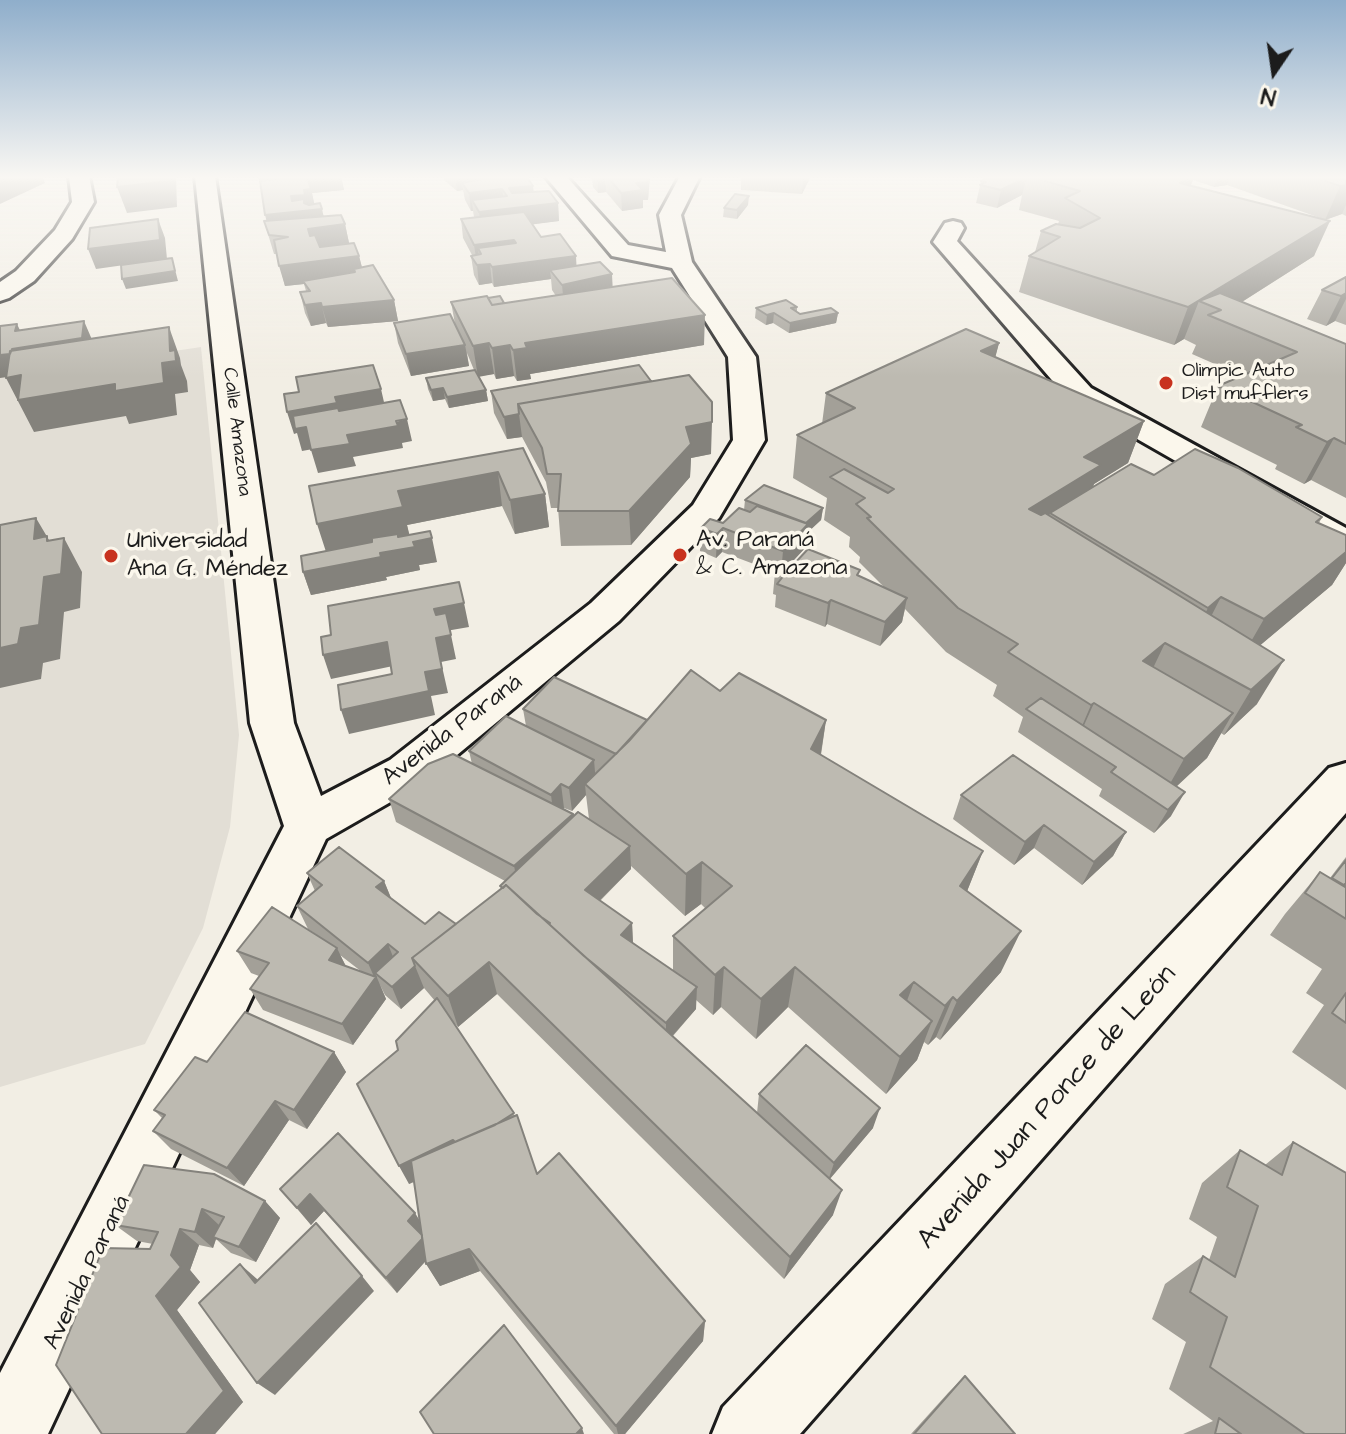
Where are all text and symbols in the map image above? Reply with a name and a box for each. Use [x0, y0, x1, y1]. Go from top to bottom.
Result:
north arrow [1234, 32, 1314, 112]
text: N [1258, 79, 1279, 113]
place label: Olimpic Auto Dist mufflers [1182, 360, 1309, 407]
street label: Calle Amazona [216, 366, 256, 498]
marker: Olimpic Auto Dist mufflers [1157, 374, 1175, 392]
place label: Av. Paraná & C. Amazona [696, 527, 848, 583]
place label: Universidad Ana G. Méndez [127, 528, 288, 584]
marker: Av. Paraná & C. Amazona [671, 546, 689, 564]
marker: Universidad Ana G. Méndez [102, 547, 120, 565]
street label: Avenida Paraná [377, 669, 529, 793]
street label: Avenida Juan Ponce de León [911, 959, 1185, 1257]
street label: Avenida Paraná [38, 1191, 138, 1355]

